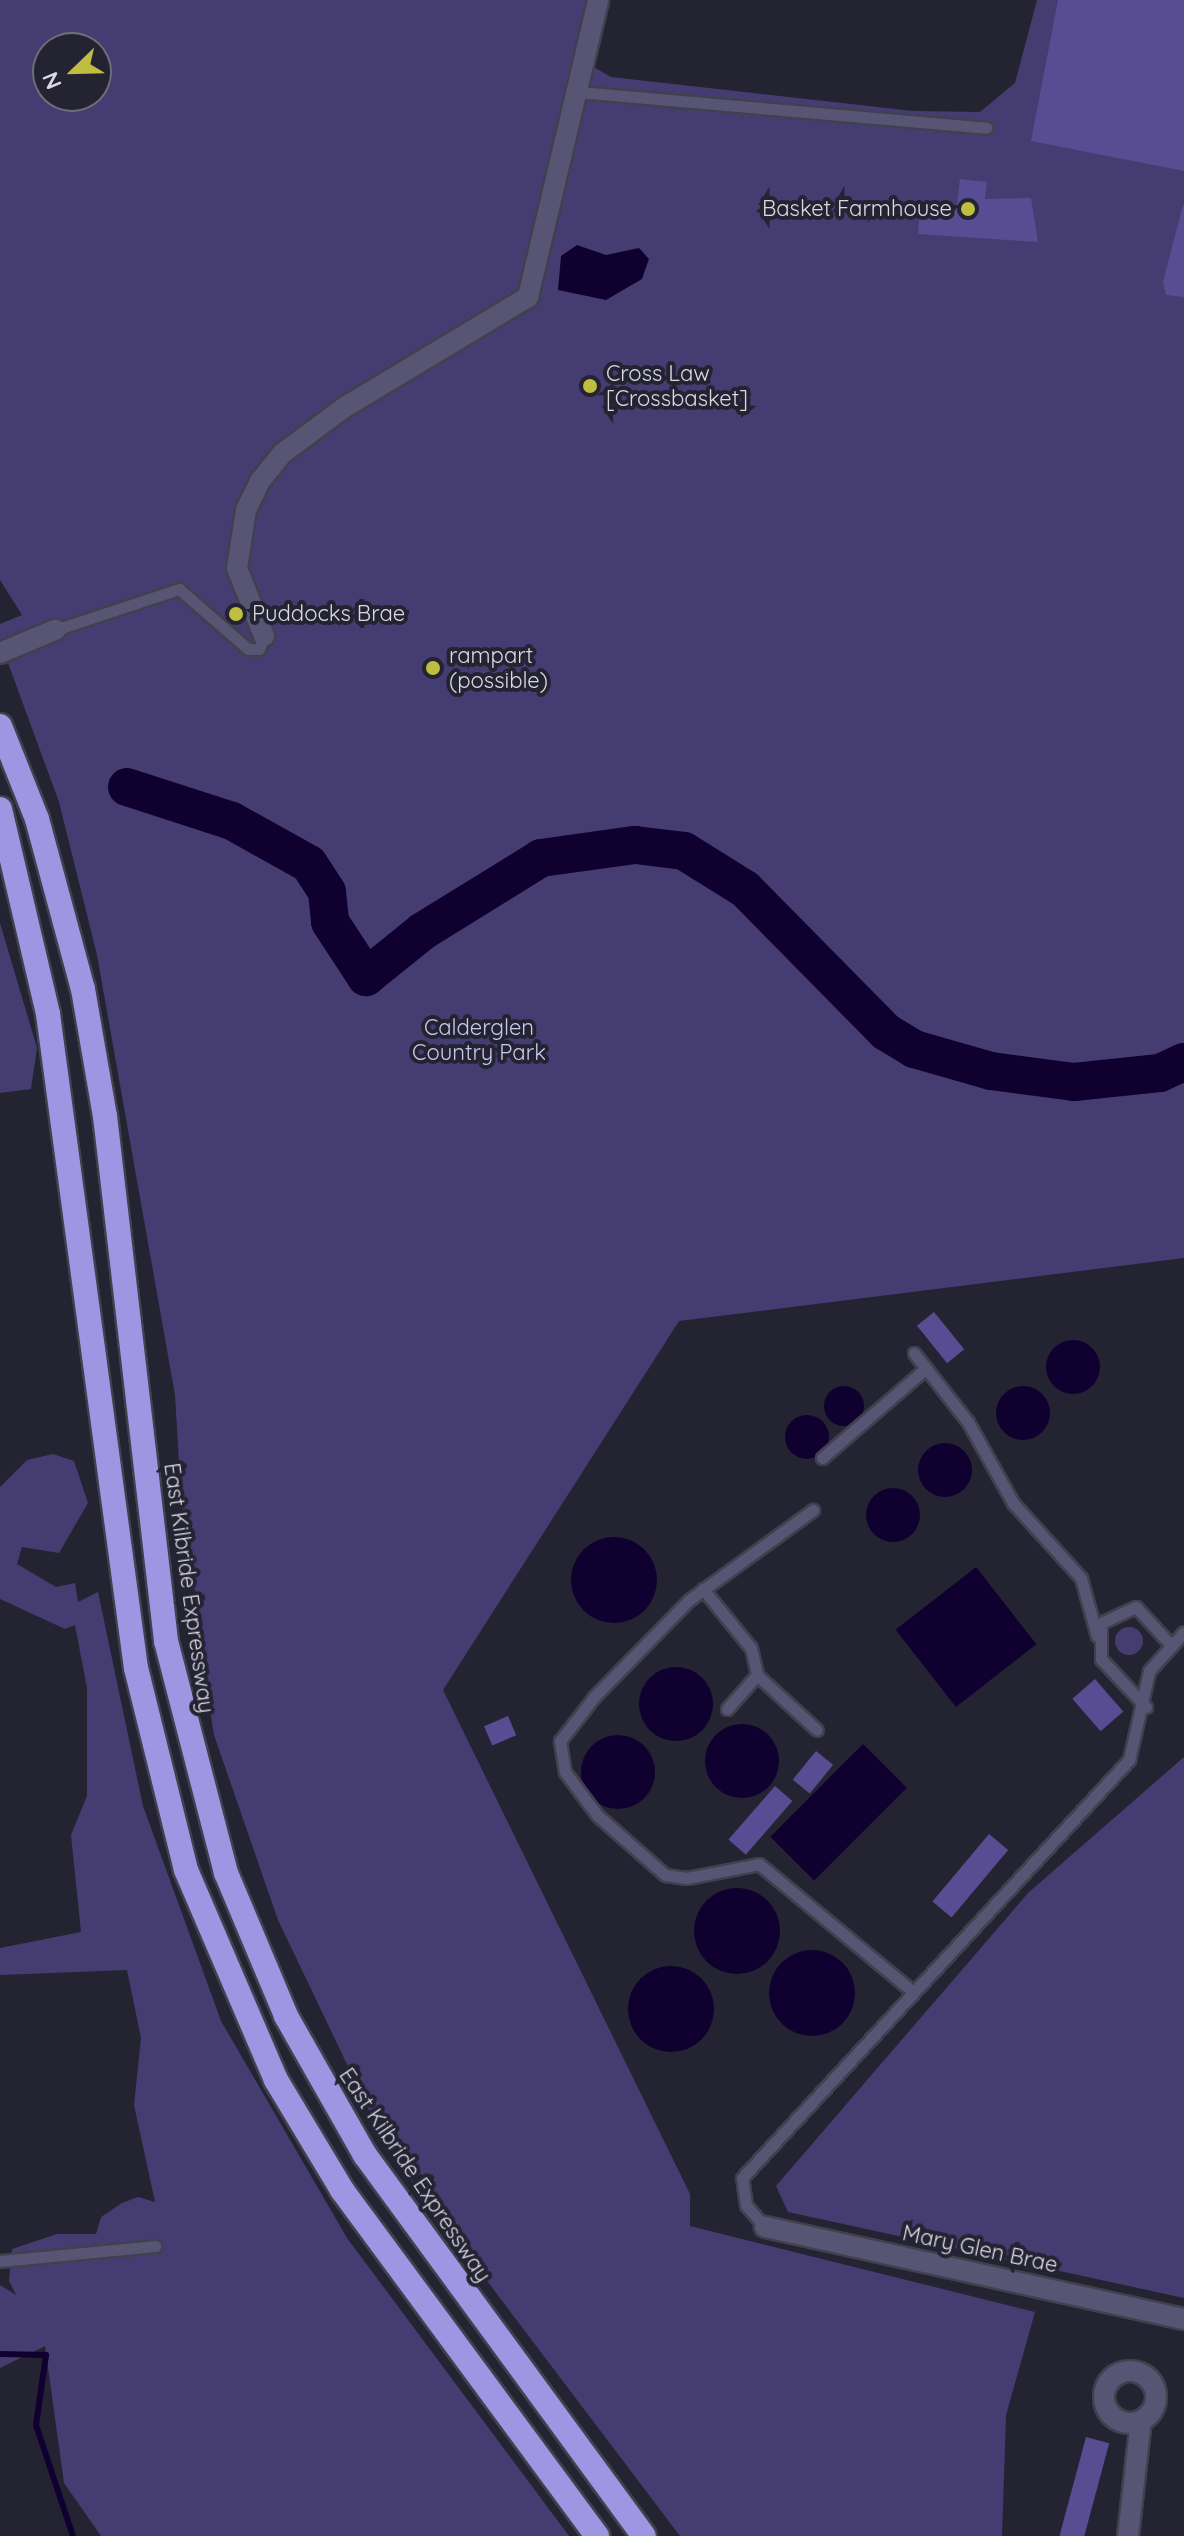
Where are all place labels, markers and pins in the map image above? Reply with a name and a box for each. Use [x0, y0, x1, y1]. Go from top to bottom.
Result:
place label: Basket Farmhouse [762, 196, 952, 222]
marker: Basket Farmhouse [959, 200, 977, 218]
place label: Cross Law [Crossbasket] [606, 360, 748, 412]
marker: Cross Law [Crossbasket] [581, 377, 599, 395]
place label: Puddocks Brae [252, 601, 405, 627]
marker: Puddocks Brae [227, 605, 245, 623]
place label: rampart (possible) [449, 642, 548, 694]
marker: rampart (possible) [424, 659, 442, 677]

